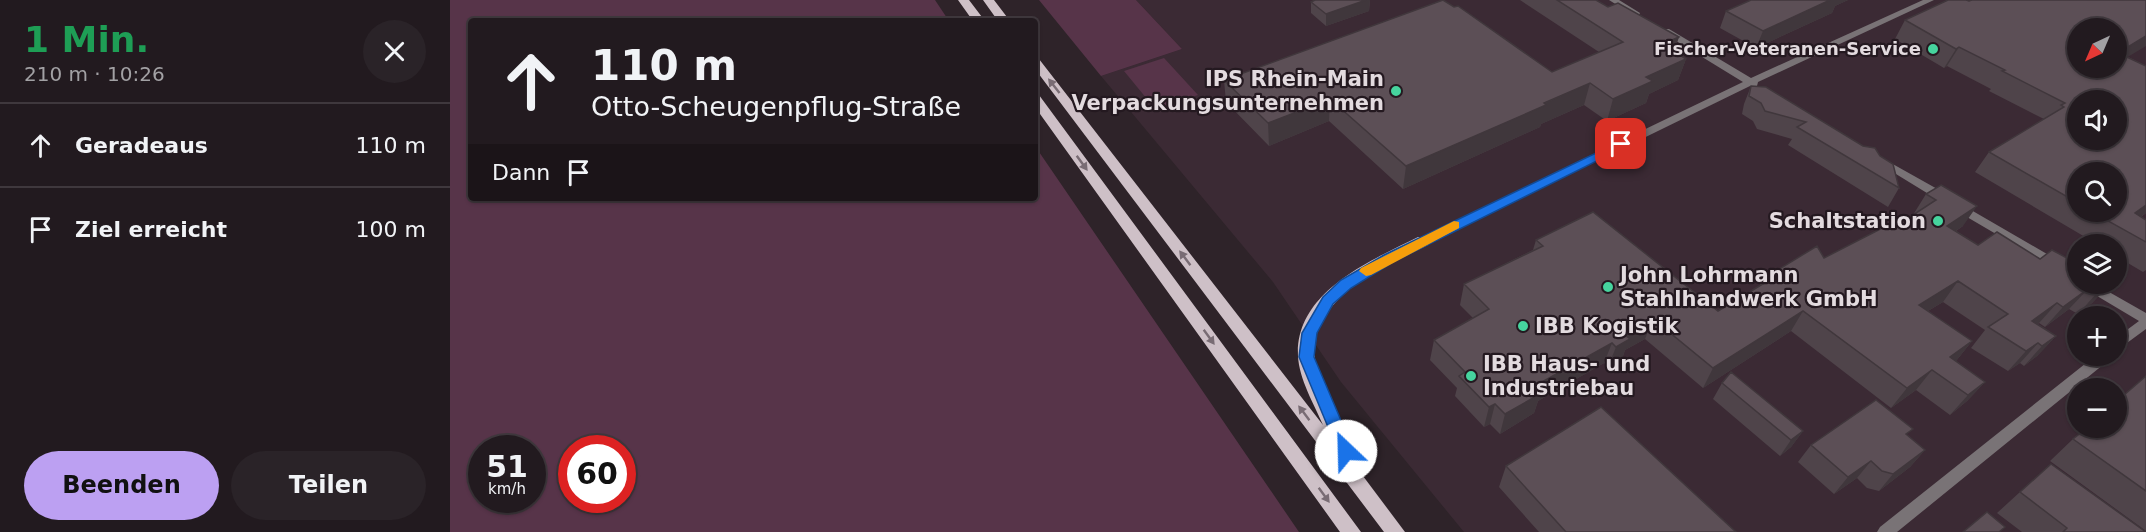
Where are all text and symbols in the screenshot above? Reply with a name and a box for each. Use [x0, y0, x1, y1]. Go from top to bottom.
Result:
north arrow [2067, 18, 2127, 78]
map controls [2067, 18, 2127, 438]
text: 1 Min. [24, 19, 149, 60]
button: close [363, 20, 426, 83]
place label: Fischer-Veteranen-Service [1654, 38, 1921, 59]
text: 110 m [591, 41, 737, 90]
icon: ahead [492, 42, 570, 120]
marker: Fischer-Veteranen-Service [1926, 42, 1940, 56]
text: 210 m · 10:26 [24, 62, 165, 86]
place label: IPS Rhein-Main Verpackungsunternehmen [1071, 67, 1384, 115]
one-way arrow [1048, 78, 1061, 94]
marker: IPS Rhein-Main Verpackungsunternehmen [1389, 84, 1403, 98]
button: sound [2067, 90, 2127, 150]
text: Otto-Scheugenpflug-Straße [591, 91, 961, 122]
pin [1595, 118, 1646, 169]
icon: arrive [1604, 127, 1637, 160]
icon: ahead [24, 129, 57, 162]
text: Geradeaus [75, 133, 208, 158]
text: 110 m [356, 133, 426, 158]
one-way arrow [1076, 154, 1088, 170]
icon: arrive [562, 156, 595, 189]
text: Dann [492, 160, 550, 185]
button: search [2067, 162, 2127, 222]
place label: Schaltstation [1769, 209, 1926, 233]
icon: arrive [24, 213, 57, 246]
marker: Schaltstation [1931, 214, 1945, 228]
text: Ziel erreicht [75, 217, 227, 242]
text: 100 m [356, 217, 426, 242]
button: layers [2067, 234, 2127, 294]
one-way arrow [1180, 250, 1192, 265]
place label: John Lohrmann Stahlhandwerk GmbH [1618, 263, 1878, 311]
marker: John Lohrmann Stahlhandwerk GmbH [1601, 280, 1615, 294]
button: + [2067, 306, 2127, 366]
place label: IBB Kogistik [1535, 314, 1679, 338]
marker: IBB Kogistik [1516, 319, 1530, 333]
one-way arrow [1203, 329, 1215, 345]
place label: IBB Haus- und Industriebau [1483, 352, 1650, 400]
marker: IBB Haus- und Industriebau [1464, 369, 1478, 383]
button: − [2067, 378, 2127, 438]
one-way arrow [1298, 405, 1310, 420]
position arrow [1314, 419, 1378, 483]
speed limit sign: 60 [558, 435, 636, 513]
text: 51 [486, 449, 528, 484]
button: Beenden [24, 451, 219, 520]
button: Teilen [231, 451, 426, 520]
text: km/h [488, 480, 526, 498]
one-way arrow [1318, 486, 1330, 502]

